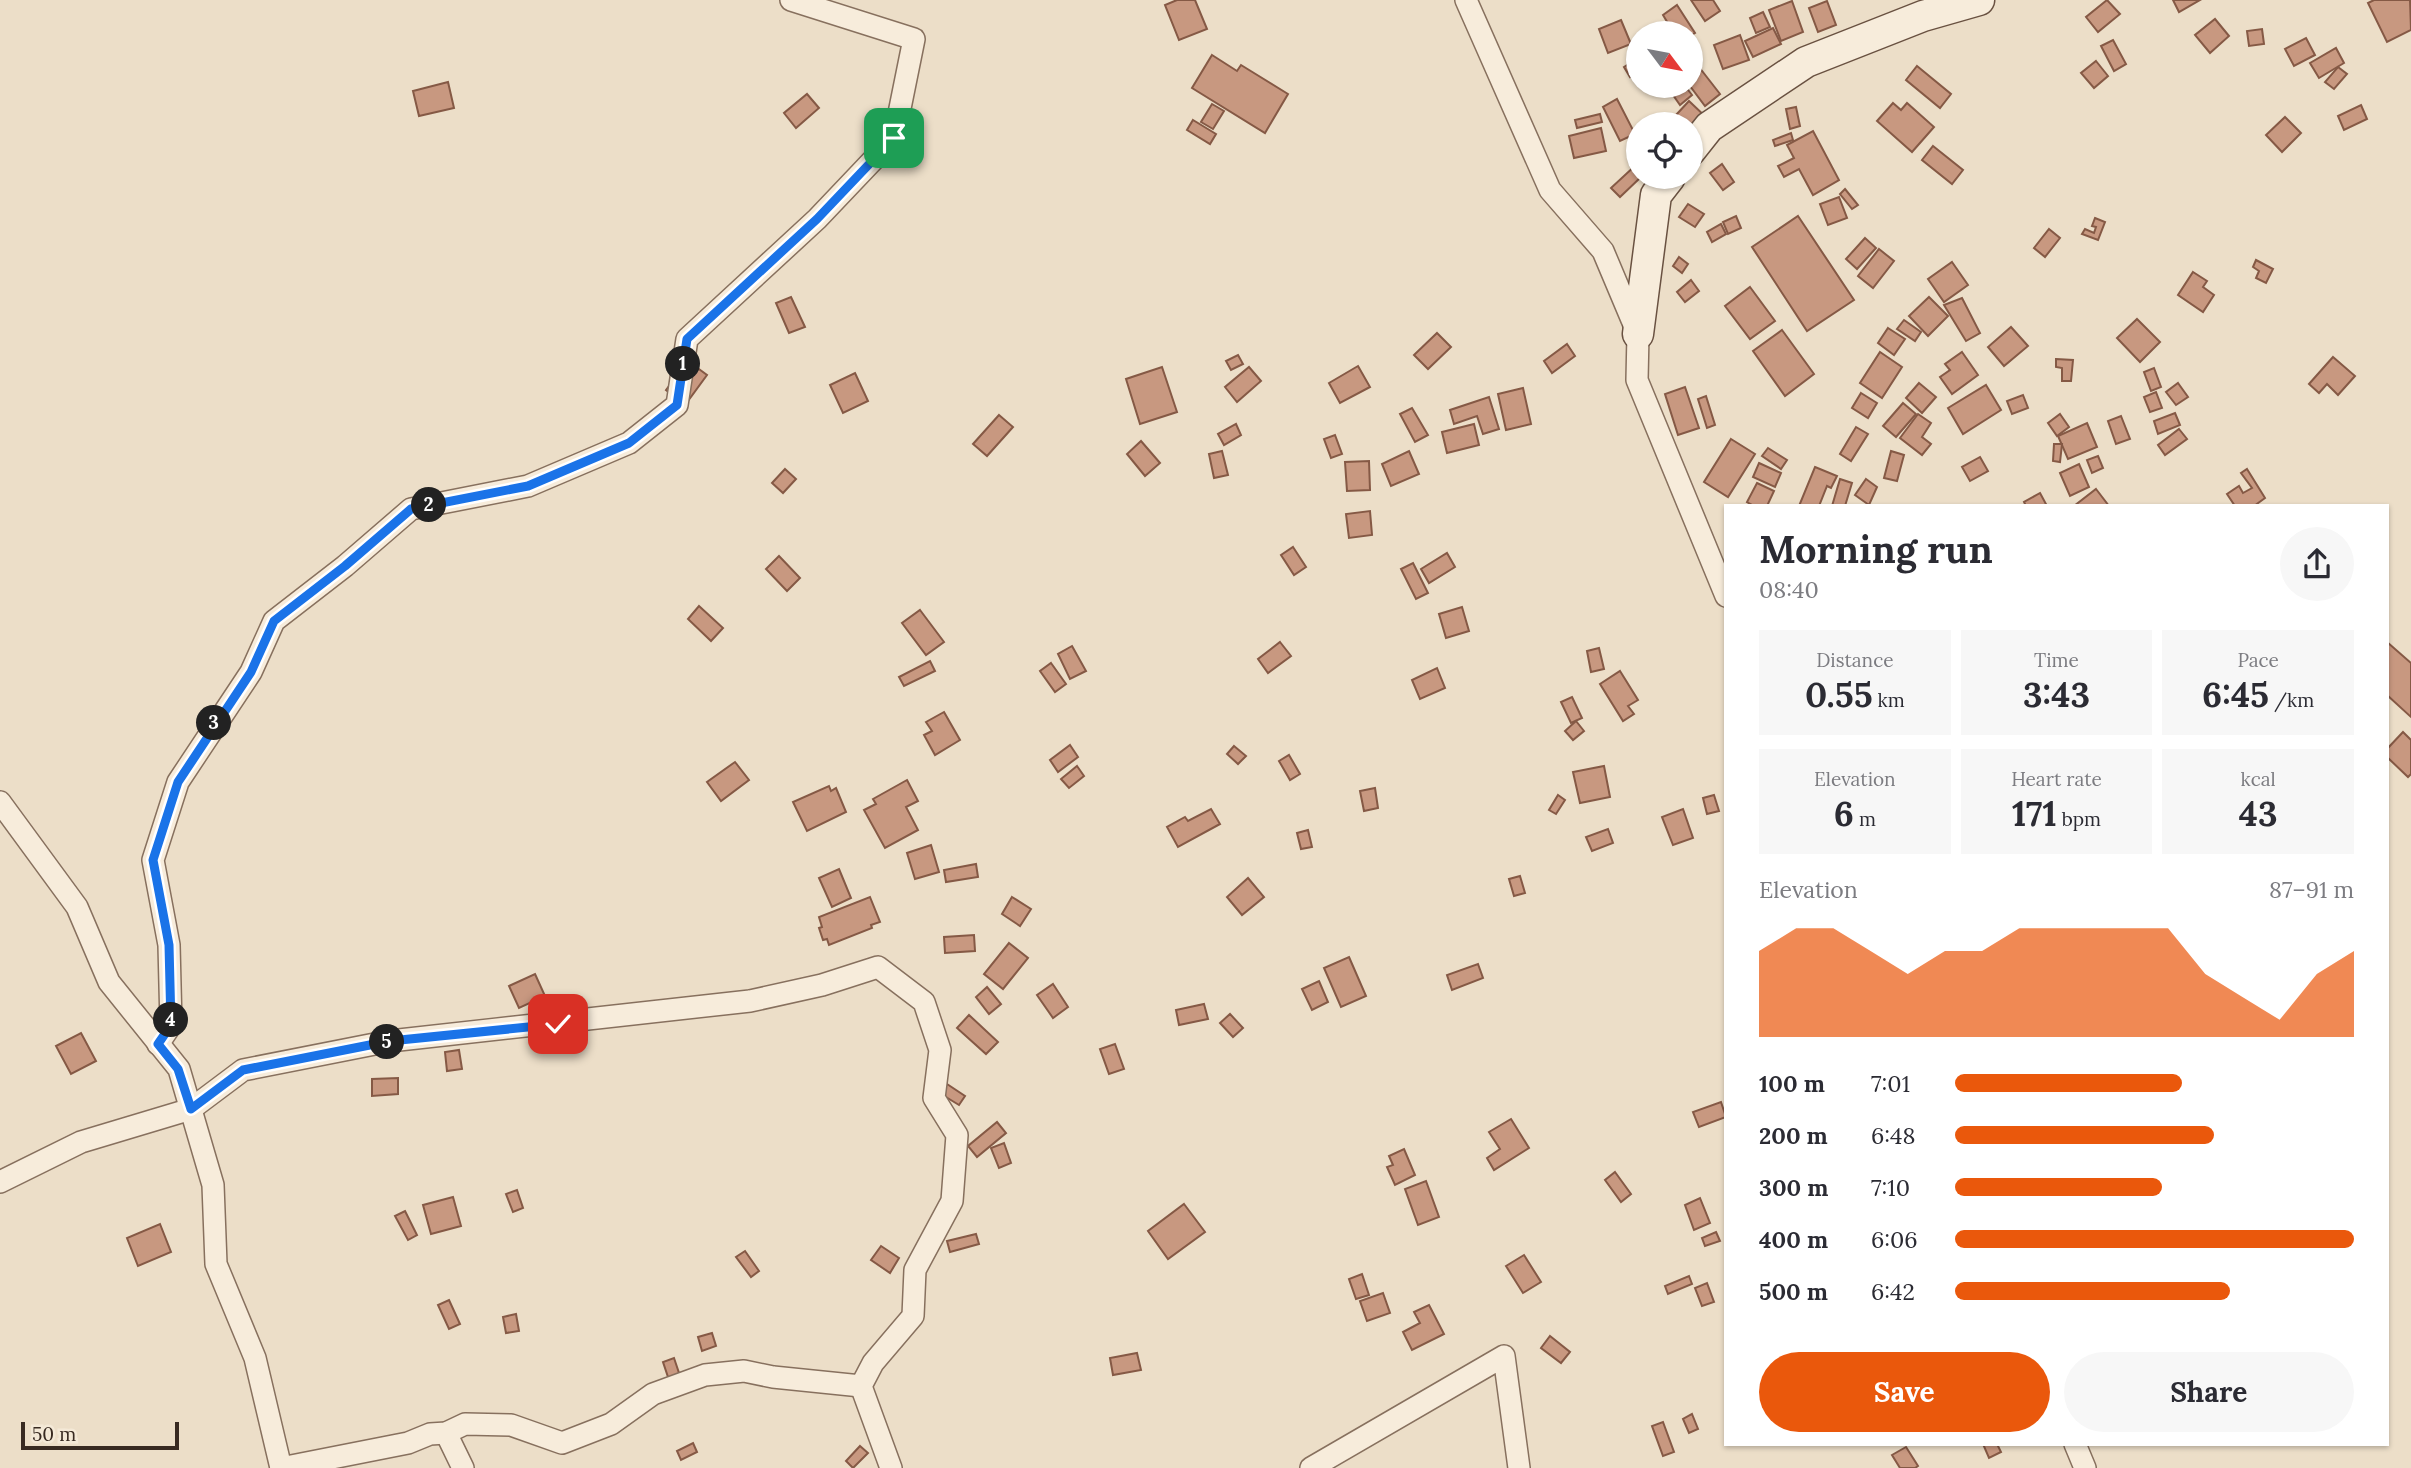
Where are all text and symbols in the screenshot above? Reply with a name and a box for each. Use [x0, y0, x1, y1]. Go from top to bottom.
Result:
north arrow [1626, 21, 1703, 98]
map controls [1626, 21, 1703, 189]
pin [864, 108, 924, 168]
button: locate [1626, 112, 1703, 189]
icon: arrive [875, 119, 913, 157]
pin: 1 [666, 346, 700, 382]
text: 1 [679, 351, 686, 375]
pin: 2 [412, 488, 446, 522]
text: 2 [423, 492, 434, 516]
text: Morning run [1759, 525, 1993, 573]
button: share [2280, 527, 2354, 601]
text: 08:40 [1759, 575, 1819, 604]
text: Distance [1816, 648, 1893, 672]
text: Time [2034, 648, 2079, 672]
text: Pace [2237, 648, 2279, 672]
text: 0.55 [1805, 672, 1873, 717]
text: 3:43 [2023, 672, 2090, 717]
text: 6:45 [2202, 672, 2269, 717]
text: km [1873, 688, 1905, 712]
text: /km [2269, 688, 2314, 712]
pin: 3 [196, 706, 232, 740]
text: 3 [208, 710, 219, 734]
text: Elevation [1814, 767, 1896, 791]
text: Heart rate [2011, 767, 2102, 791]
text: kcal [2241, 767, 2276, 791]
text: 6 [1834, 791, 1854, 836]
text: 171 [2012, 791, 2057, 836]
text: 43 [2239, 791, 2278, 836]
text: m [1854, 807, 1876, 831]
text: bpm [2057, 807, 2101, 831]
text: Elevation [1759, 875, 1858, 904]
text: 87–91 m [2269, 875, 2354, 904]
pin [528, 994, 588, 1054]
pin: 4 [154, 1002, 188, 1038]
icon: check [539, 1005, 577, 1043]
text: 4 [165, 1007, 176, 1031]
pin: 5 [370, 1024, 404, 1060]
text: 5 [381, 1029, 392, 1053]
text: 100 m [1759, 1069, 1825, 1098]
text: 7:01 [1871, 1069, 1910, 1098]
text: 200 m [1759, 1121, 1828, 1150]
text: 6:48 [1871, 1121, 1915, 1150]
text: 300 m [1759, 1173, 1828, 1202]
text: 7:10 [1871, 1173, 1910, 1202]
text: 400 m [1759, 1225, 1828, 1254]
text: 6:06 [1871, 1225, 1918, 1254]
text: 500 m [1759, 1277, 1828, 1306]
text: 6:42 [1871, 1277, 1915, 1306]
button: Save [1759, 1352, 2050, 1432]
button: Share [2064, 1352, 2354, 1432]
scale bar [21, 1419, 178, 1451]
text: 50 m [32, 1422, 76, 1446]

